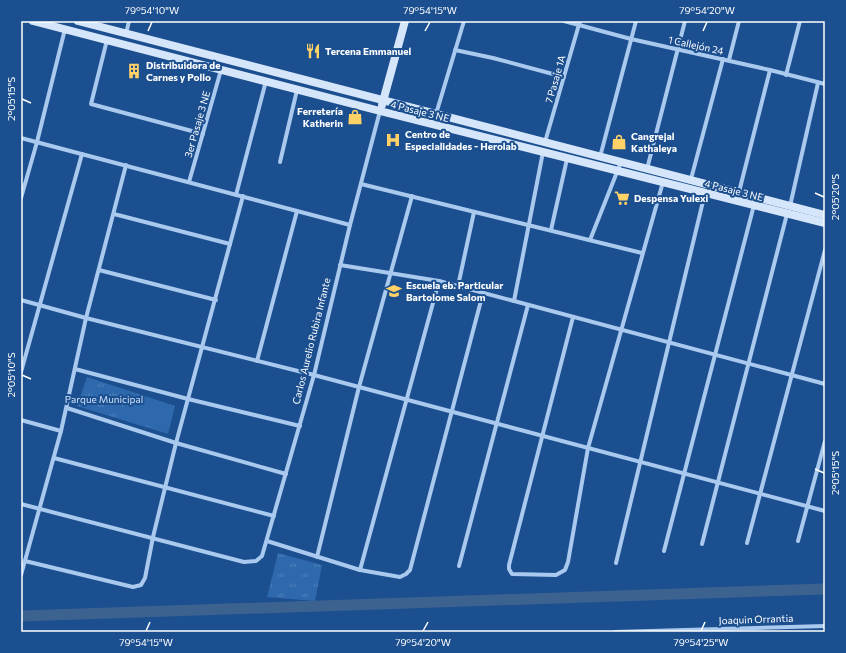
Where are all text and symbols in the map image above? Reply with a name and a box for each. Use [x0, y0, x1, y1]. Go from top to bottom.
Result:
text: 79°54'10"W [125, 4, 179, 16]
text: 79°54'15"W [403, 4, 457, 16]
text: 79°54'20"W [679, 4, 735, 16]
street label: 1 Callejón 24 [667, 33, 725, 57]
restaurant icon: Tercena Emmanuel [304, 42, 322, 60]
place label: Tercena Emmanuel [325, 45, 411, 57]
street label: 7 Pasaje 1A [542, 54, 568, 104]
place label: Distribuidora de Carnes y Pollo [146, 59, 220, 83]
building icon: Distribuidora de Carnes y Pollo [125, 62, 143, 80]
text: 2°05'15"S [5, 77, 17, 121]
street label: 3er Pasaje 3 NE [182, 89, 212, 159]
street label: 4 Pasaje 3 NE [389, 98, 451, 124]
place label: Ferretería Katherin [297, 105, 343, 129]
shop icon: Ferretería Katherin [346, 108, 364, 126]
place label: Centro de Especialidades - Herolab [405, 128, 517, 152]
place label: Cangrejal Kathaleya [631, 130, 677, 154]
hospital icon: Centro de Especialidades - Herolab [384, 131, 402, 149]
shop icon: Cangrejal Kathaleya [610, 133, 628, 151]
text: 2°05'20"S [829, 174, 841, 220]
street label: 4 Pasaje 3 NE [703, 177, 765, 203]
supermarket icon: Despensa Yulexi [613, 189, 631, 207]
place label: Despensa Yulexi [634, 192, 709, 204]
street label: Carlos Aurelio Rubira Infante [289, 277, 333, 405]
place label: Escuela eb. Particular Bartolome Salom [406, 279, 503, 303]
school or university icon: Escuela eb. Particular Bartolome Salom [385, 282, 403, 300]
text: 2°05'10"S [5, 352, 17, 398]
park label: Parque Municipal [65, 393, 143, 405]
text: 2°05'15"S [829, 451, 841, 495]
street label: Joaquin Orrantia [718, 612, 794, 626]
text: 79°54'15"W [119, 636, 173, 648]
text: 79°54'20"W [395, 636, 451, 648]
text: 79°54'25"W [674, 636, 728, 648]

